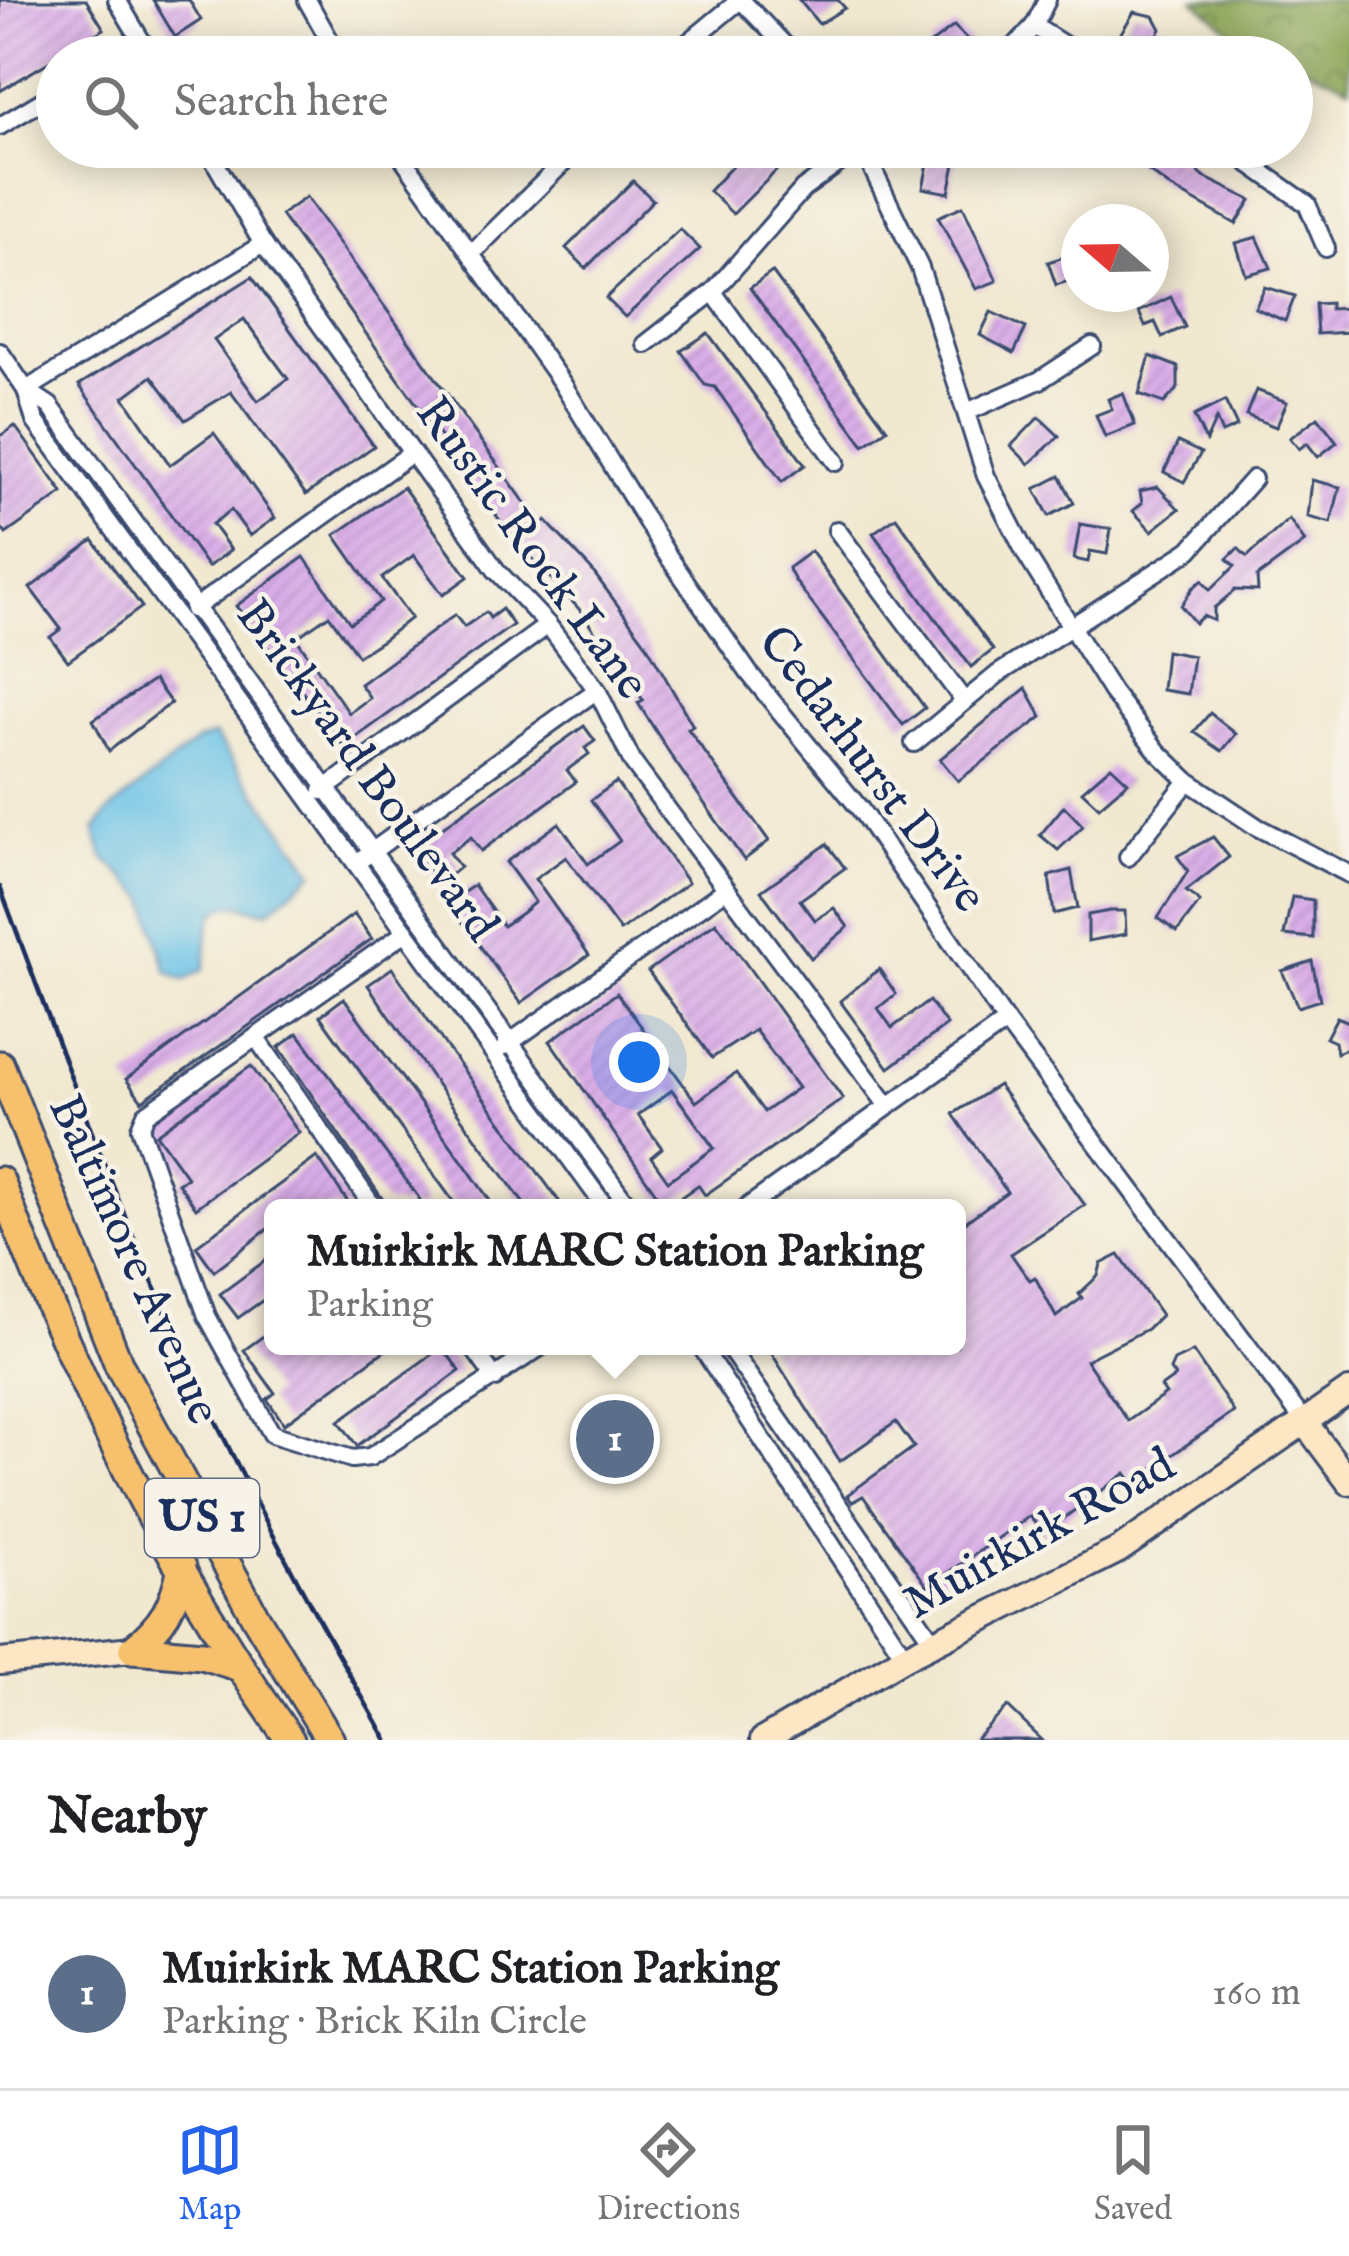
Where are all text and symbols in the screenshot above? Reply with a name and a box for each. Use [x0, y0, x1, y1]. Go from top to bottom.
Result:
search box [36, 36, 1313, 168]
icon: search [78, 69, 144, 135]
text: Search here [174, 74, 388, 131]
north arrow [1061, 204, 1169, 312]
street label: Rustic Rock Lane [401, 386, 661, 712]
street label: Brickyard Boulevard [222, 588, 511, 954]
street label: Cedarhurst Drive [744, 615, 998, 925]
your location [609, 1032, 669, 1092]
street label: Baltimore Avenue [34, 1086, 232, 1434]
popup [264, 1199, 966, 1355]
text: Muirkirk MARC Station Parking [306, 1224, 924, 1281]
text: Parking [306, 1281, 433, 1330]
pin: 1 [576, 1394, 654, 1484]
street label: Muirkirk Road [894, 1436, 1186, 1634]
road number: US 1 [145, 1479, 259, 1557]
text: Nearby [48, 1786, 207, 1851]
text: Muirkirk MARC Station Parking [162, 1941, 779, 1998]
text: 1 [80, 1969, 94, 2018]
text: 160 m [1212, 1969, 1301, 2018]
text: Parking · Brick Kiln Circle [162, 1998, 587, 2047]
tab: Map [177, 2117, 243, 2231]
tab: Directions [597, 2117, 740, 2231]
tab: Saved [1094, 2117, 1172, 2231]

